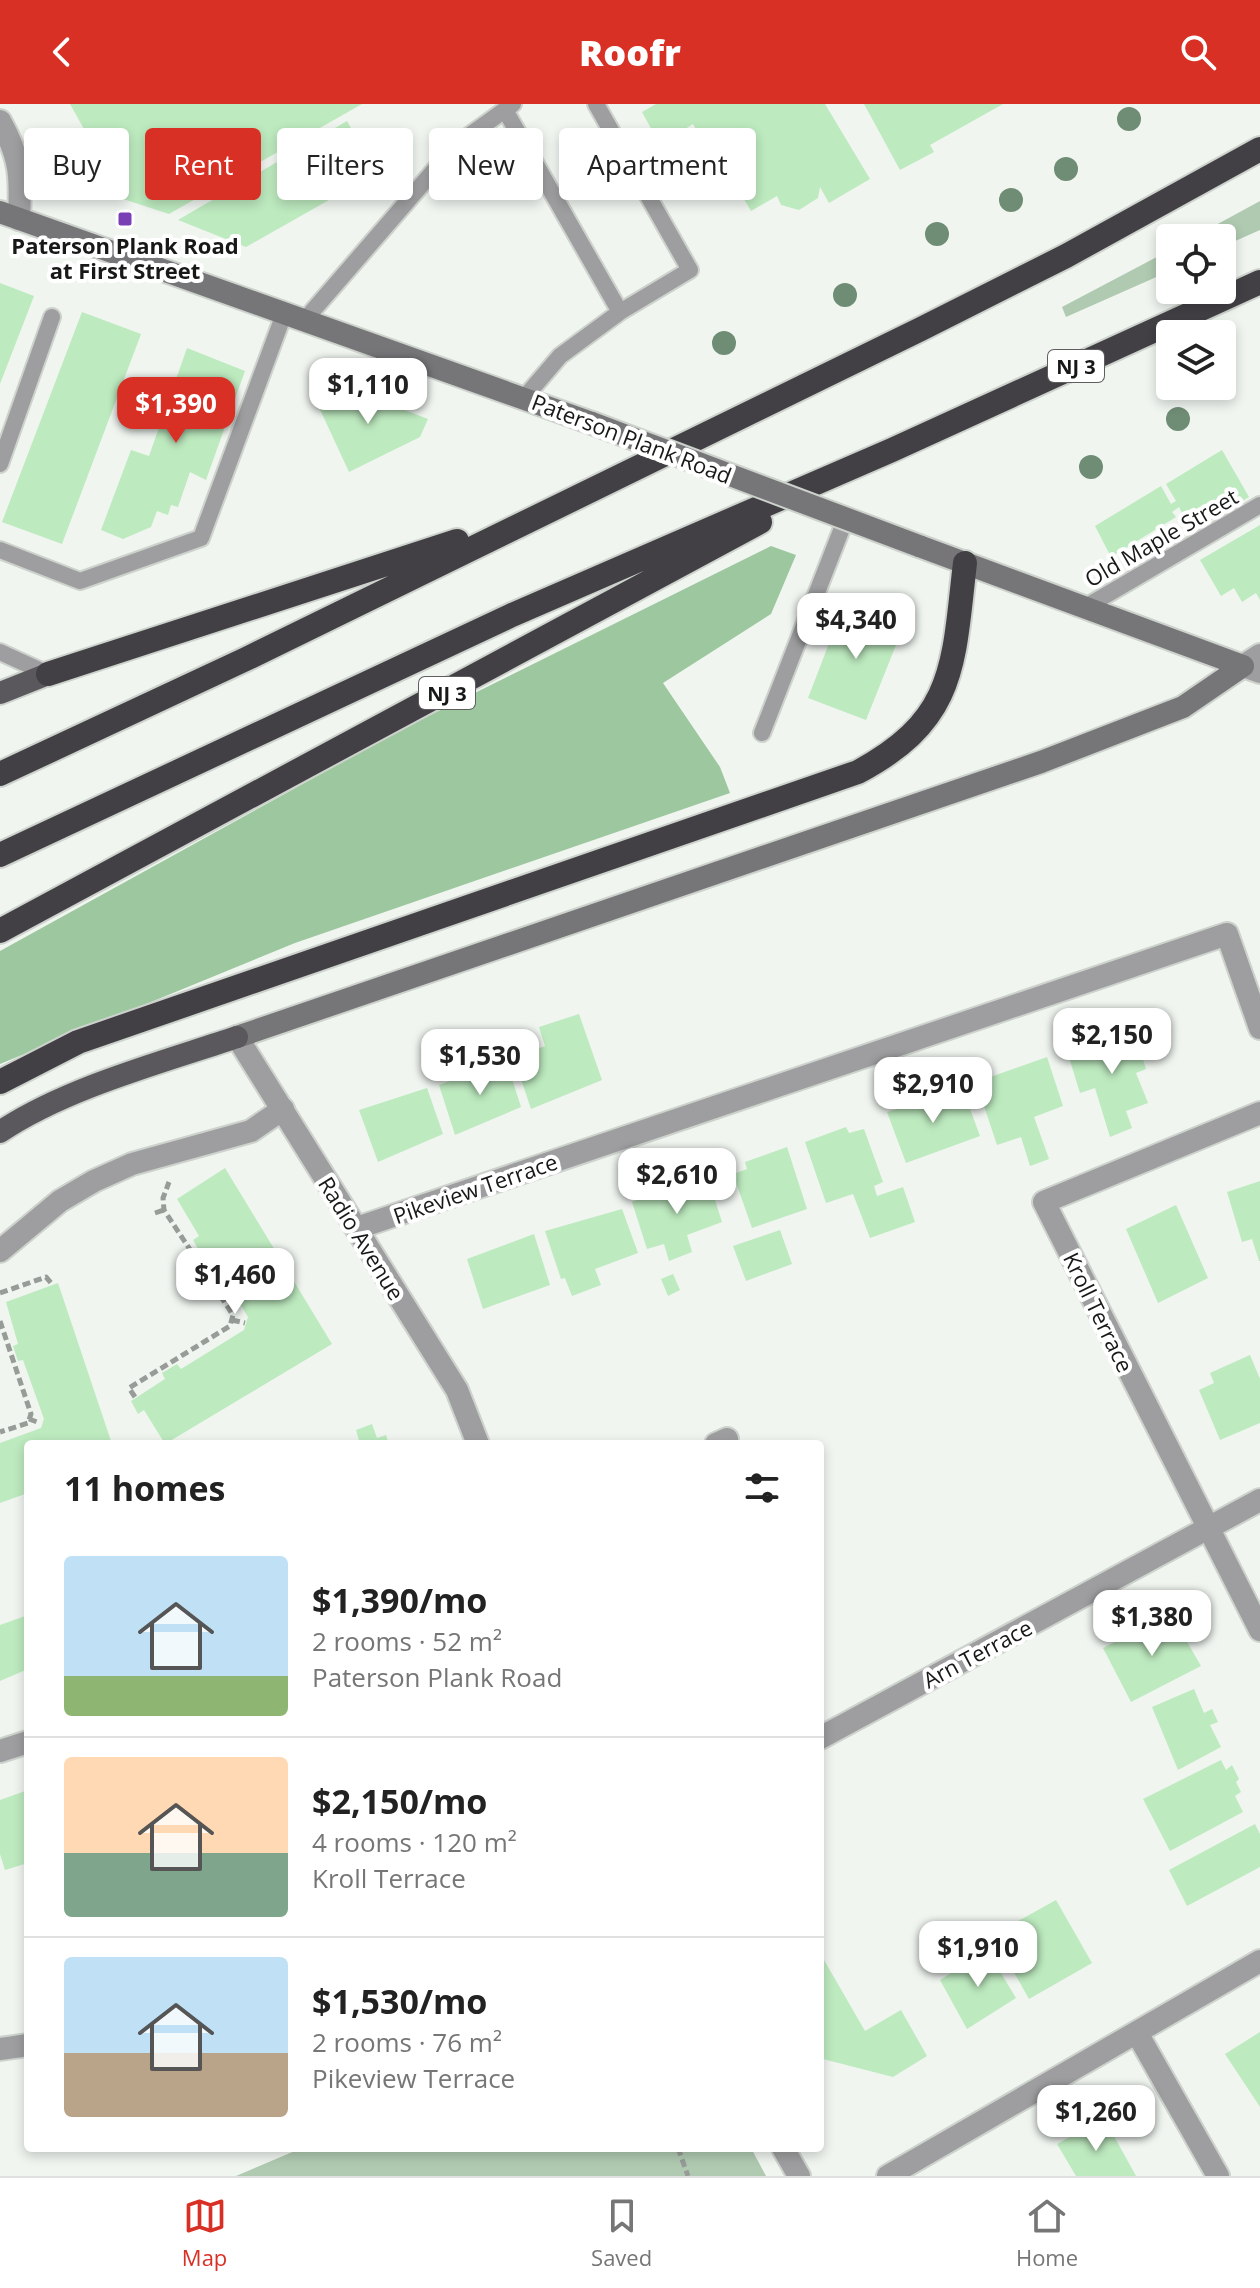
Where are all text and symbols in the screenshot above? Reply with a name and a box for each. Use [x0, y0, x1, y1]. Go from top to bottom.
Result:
text: Roofr [579, 28, 681, 77]
icon: back [40, 30, 84, 74]
icon: search [1176, 30, 1220, 74]
chip: Buy [24, 128, 129, 200]
chip: Rent [145, 128, 261, 200]
chip: Filters [277, 128, 413, 200]
chip: New [429, 128, 543, 200]
chip: Apartment [559, 128, 756, 200]
marker: Paterson Plank Road at First Street [116, 210, 134, 228]
map controls [1156, 224, 1236, 400]
button: locate [1156, 224, 1236, 304]
place label: Paterson Plank Road at First Street [11, 230, 239, 285]
button: layers [1156, 320, 1236, 400]
road number: NJ 3 [1048, 350, 1104, 382]
pin: $1,110 [303, 358, 433, 426]
text: $1,110 [327, 366, 409, 402]
pin: $1,390 [111, 377, 241, 445]
text: $1,390 [135, 385, 217, 421]
street label: Paterson Plank Road [528, 386, 736, 490]
street label: Old Maple Street [1079, 481, 1243, 593]
pin: $4,340 [791, 593, 921, 661]
text: $4,340 [815, 601, 897, 637]
road number: NJ 3 [419, 677, 475, 709]
pin: $2,150 [1047, 1008, 1177, 1076]
text: $2,150 [1071, 1016, 1153, 1052]
pin: $1,530 [415, 1029, 545, 1097]
text: $1,530 [439, 1037, 521, 1073]
pin: $2,910 [868, 1057, 998, 1125]
text: $2,910 [892, 1065, 974, 1101]
street label: Pikeview Terrace [389, 1146, 561, 1230]
pin: $2,610 [612, 1148, 742, 1216]
text: $2,610 [636, 1156, 718, 1192]
street label: Radio Avenue [312, 1171, 412, 1305]
street label: Kroll Terrace [1057, 1247, 1141, 1377]
pin: $1,460 [170, 1248, 300, 1316]
text: $1,460 [194, 1256, 276, 1292]
text: 11 homes [64, 1465, 225, 1511]
icon: filters [740, 1466, 784, 1510]
text: $1,390/mo [312, 1577, 487, 1623]
icon: home [128, 1588, 224, 1684]
pin: $1,380 [1087, 1590, 1217, 1658]
text: $1,380 [1111, 1598, 1193, 1634]
street label: Arn Terrace [917, 1612, 1037, 1694]
text: 2 rooms · 52 m² [312, 1623, 502, 1659]
text: Paterson Plank Road [312, 1659, 562, 1695]
text: $2,150/mo [312, 1778, 487, 1824]
icon: home [128, 1789, 224, 1885]
text: 4 rooms · 120 m² [312, 1824, 517, 1860]
text: Kroll Terrace [312, 1860, 466, 1896]
pin: $1,910 [913, 1921, 1043, 1989]
text: $1,910 [937, 1929, 1019, 1965]
text: $1,530/mo [312, 1978, 487, 2024]
icon: home [128, 1989, 224, 2085]
text: 2 rooms · 76 m² [312, 2024, 502, 2060]
text: Pikeview Terrace [312, 2060, 515, 2096]
pin: $1,260 [1031, 2085, 1161, 2153]
text: $1,260 [1055, 2093, 1137, 2129]
tab: Map [182, 2194, 227, 2272]
tab: Saved [591, 2194, 652, 2272]
tab: Home [1016, 2194, 1078, 2272]

